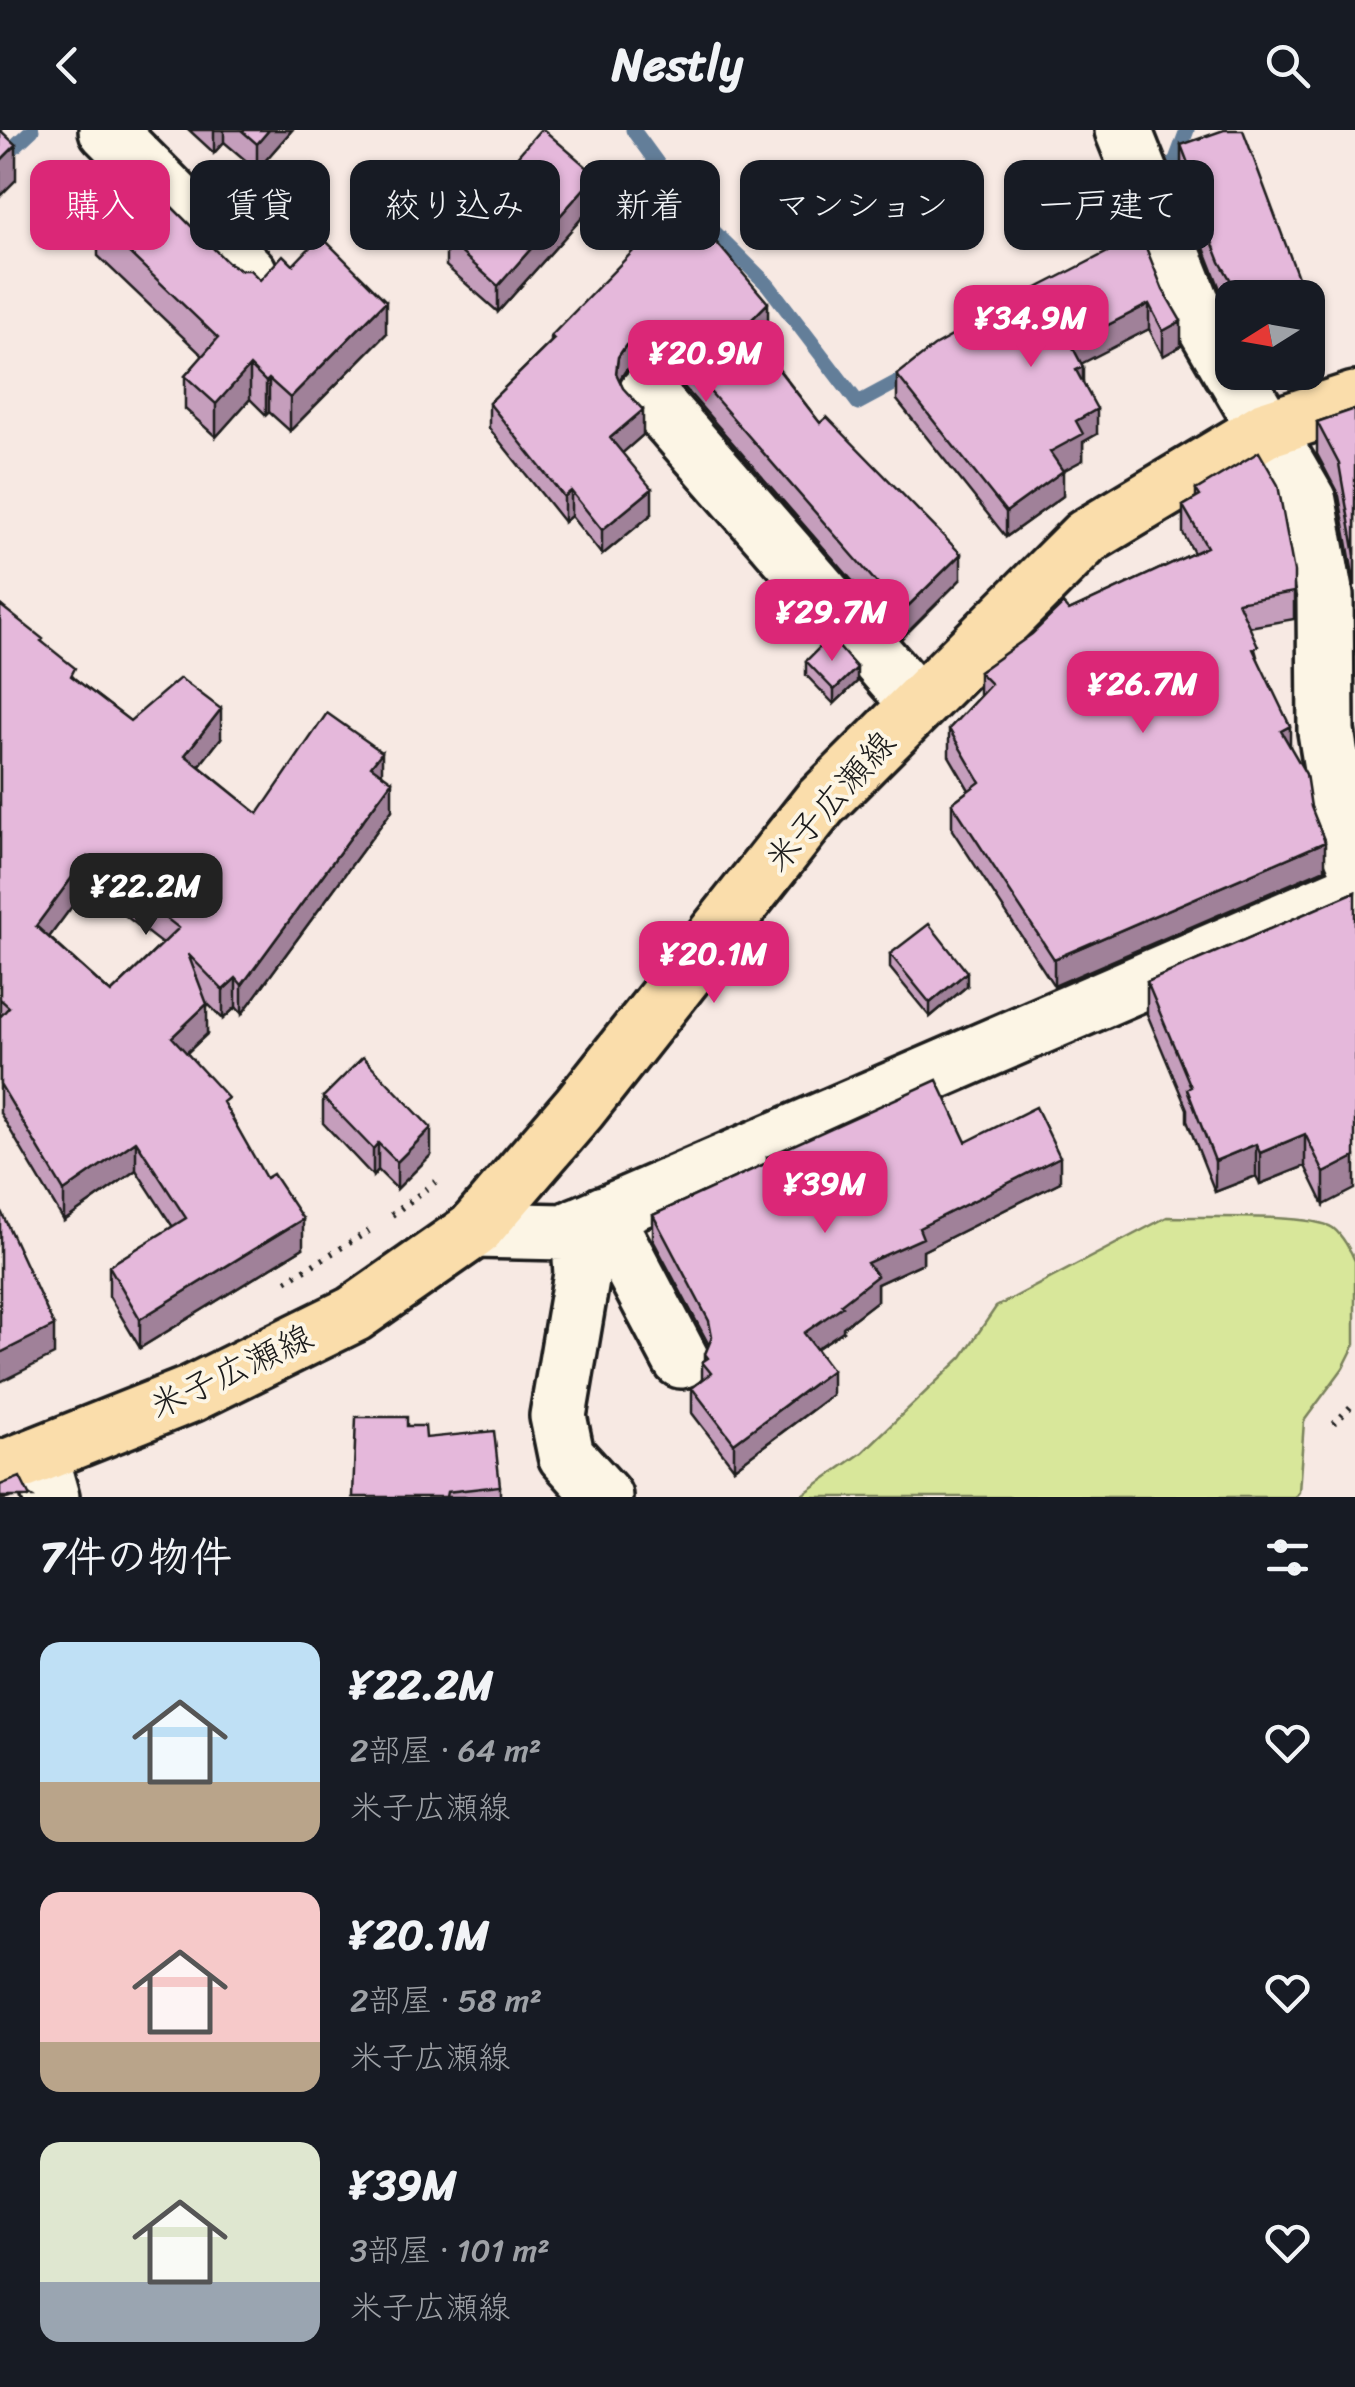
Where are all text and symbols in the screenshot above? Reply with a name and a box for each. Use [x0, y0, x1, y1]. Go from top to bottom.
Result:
text: Nestly [612, 25, 743, 105]
icon: back [40, 38, 95, 93]
icon: search [1260, 38, 1315, 93]
chip: 購入 [30, 160, 170, 250]
chip: 賃貸 [190, 160, 330, 250]
chip: 絞り込み [350, 160, 560, 250]
chip: 新着 [580, 160, 720, 250]
chip: マンション [740, 160, 984, 250]
chip: 一戸建て [1004, 160, 1214, 250]
north arrow [1215, 280, 1325, 390]
map controls [1215, 280, 1325, 390]
pin: ¥34.9M [950, 285, 1112, 370]
text: ¥34.9M [976, 289, 1086, 346]
pin: ¥20.9M [625, 320, 787, 405]
text: ¥20.9M [650, 324, 762, 381]
pin: ¥29.7M [751, 579, 913, 664]
text: ¥29.7M [777, 583, 887, 640]
pin: ¥26.7M [1062, 651, 1224, 736]
text: ¥26.7M [1089, 655, 1197, 712]
street label: 米子広瀬線 [748, 715, 912, 887]
pin: ¥22.2M [65, 853, 227, 938]
text: ¥22.2M [92, 857, 200, 914]
pin: ¥20.1M [633, 921, 795, 1006]
text: ¥20.1M [661, 925, 767, 982]
pin: ¥39M [766, 1151, 884, 1236]
text: ¥39M [784, 1155, 866, 1212]
street label: 米子広瀬線 [139, 1306, 323, 1436]
text: 7件の物件 [40, 1520, 232, 1594]
icon: filters [1260, 1530, 1315, 1585]
text: ¥22.2M [350, 1648, 493, 1722]
icon: home [120, 1682, 240, 1802]
icon: heart [1260, 1715, 1315, 1770]
text: 2部屋 · 64 m² [350, 1722, 541, 1779]
text: 米子広瀬線 [350, 1779, 510, 1836]
text: ¥20.1M [350, 1898, 489, 1972]
icon: home [120, 1932, 240, 2052]
icon: heart [1260, 1965, 1315, 2020]
text: 2部屋 · 58 m² [350, 1972, 542, 2029]
text: 米子広瀬線 [350, 2029, 510, 2086]
text: ¥39M [350, 2148, 456, 2222]
icon: home [120, 2182, 240, 2302]
icon: heart [1260, 2215, 1315, 2270]
text: 3部屋 · 101 m² [350, 2222, 550, 2279]
text: 米子広瀬線 [350, 2279, 510, 2336]

